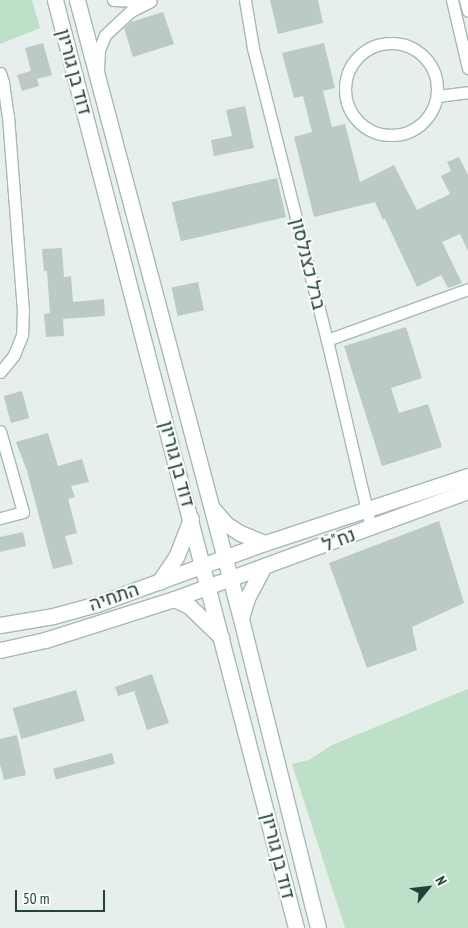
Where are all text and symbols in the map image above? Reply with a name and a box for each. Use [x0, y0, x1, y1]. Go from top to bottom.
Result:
street label: דוד בן גוריון [52, 27, 96, 117]
street label: ברל כצנלסון [286, 216, 330, 312]
street label: דוד בן גוריון [155, 419, 199, 509]
street label: נח"ל [319, 523, 359, 557]
street label: התחיה [86, 578, 142, 616]
street label: דוד בן גוריון [256, 811, 300, 901]
north arrow [403, 863, 453, 913]
text: N [431, 873, 451, 888]
scale bar [18, 880, 108, 912]
text: 50 m [23, 889, 49, 908]

